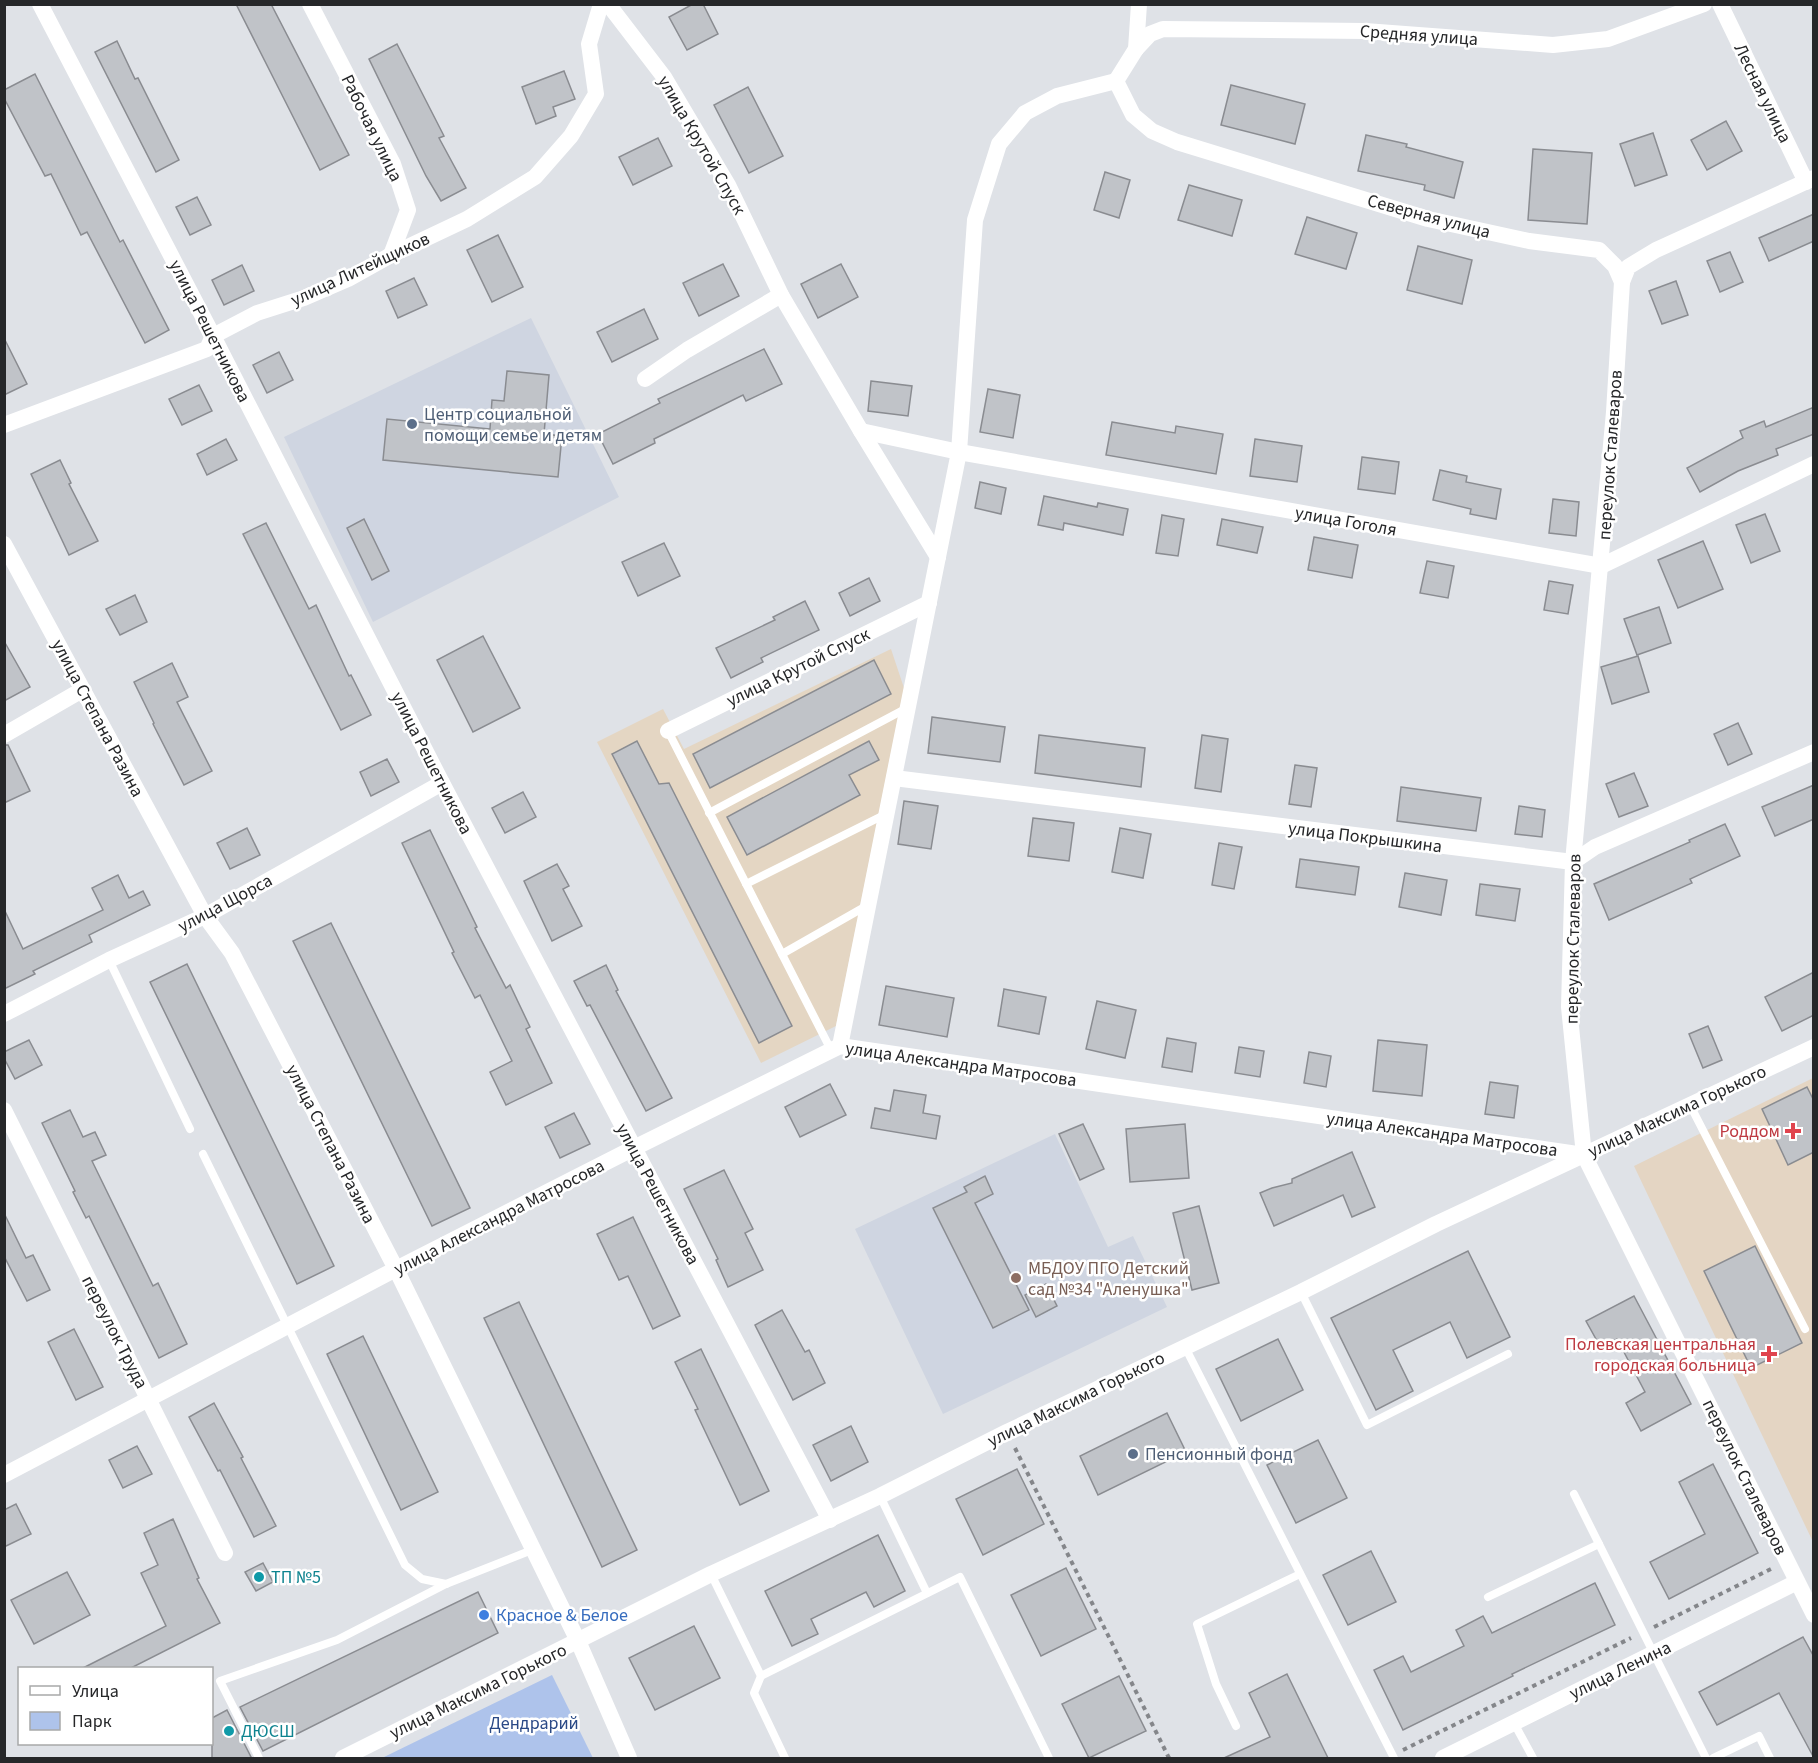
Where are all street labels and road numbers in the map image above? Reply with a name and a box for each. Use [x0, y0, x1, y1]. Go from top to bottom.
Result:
street label: Средняя улица [1359, 19, 1479, 52]
street label: Лесная улица [1728, 39, 1797, 147]
street label: Рабочая улица [335, 70, 408, 186]
street label: улица Крутой Спуск [652, 71, 752, 219]
street label: Северная улица [1365, 188, 1493, 245]
street label: улица Литейщиков [287, 226, 434, 313]
street label: улица Решетникова [163, 256, 256, 407]
street label: переулок Сталеваров [1592, 369, 1629, 541]
street label: улица Гоголя [1293, 500, 1399, 543]
street label: улица Крутой Спуск [722, 622, 874, 713]
street label: улица Степана Разина [45, 635, 150, 802]
street label: улица Решетникова [385, 688, 478, 839]
street label: улица Покрышкина [1287, 816, 1443, 859]
street label: переулок Сталеваров [1560, 854, 1587, 1024]
street label: улица Щорса [174, 868, 277, 939]
street label: улица Александра Матросова [844, 1036, 1078, 1093]
street label: улица Максима Горького [1584, 1059, 1771, 1164]
street label: улица Степана Разина [280, 1060, 382, 1228]
street label: улица Александра Матросова [1325, 1106, 1559, 1163]
street label: улица Решетникова [610, 1119, 705, 1269]
street label: улица Александра Матросова [390, 1153, 609, 1282]
street label: переулок Труда [75, 1271, 154, 1393]
street label: улица Максима Горького [983, 1346, 1169, 1453]
street label: переулок Сталеваров [1696, 1395, 1793, 1559]
street label: улица Ленина [1565, 1635, 1675, 1706]
street label: улица Максима Горького [385, 1638, 571, 1745]

